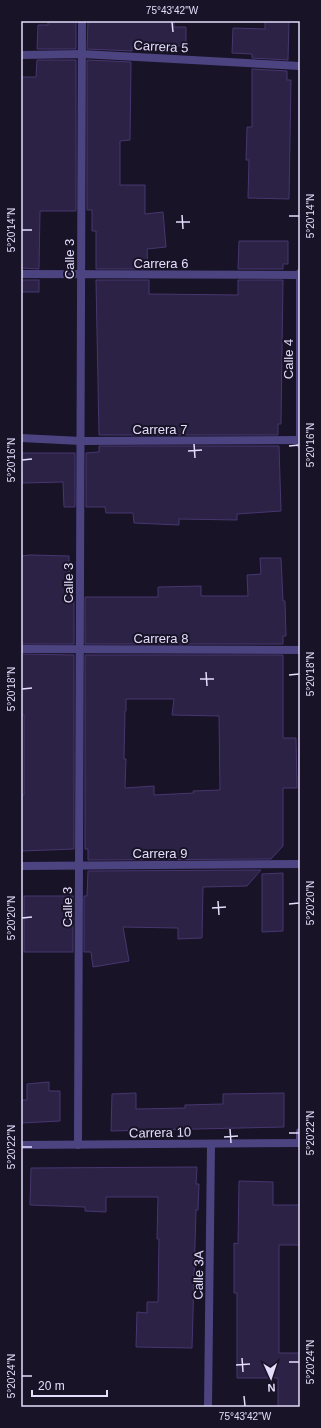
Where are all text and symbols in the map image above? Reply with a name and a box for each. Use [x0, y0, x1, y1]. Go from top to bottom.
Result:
text: 75°43'42"W [146, 5, 199, 16]
street label: Carrera 5 [133, 38, 189, 55]
text: 5°20'14"N [305, 194, 316, 238]
text: 5°20'14"N [6, 208, 17, 252]
street label: Calle 3 [62, 239, 77, 279]
street label: Carrera 6 [134, 256, 188, 271]
street label: Calle 4 [281, 339, 296, 379]
street label: Carrera 7 [133, 422, 187, 437]
text: 5°20'16"N [305, 423, 316, 467]
text: 5°20'16"N [6, 438, 17, 482]
street label: Calle 3 [61, 563, 76, 603]
street label: Carrera 8 [134, 631, 188, 646]
text: 5°20'18"N [305, 652, 316, 696]
text: 5°20'18"N [6, 667, 17, 711]
street label: Carrera 9 [133, 846, 187, 861]
text: 5°20'20"N [305, 881, 316, 925]
street label: Calle 3 [60, 887, 75, 927]
text: 5°20'20"N [6, 896, 17, 940]
text: 5°20'22"N [305, 1111, 316, 1155]
street label: Carrera 10 [129, 1124, 191, 1141]
text: 5°20'22"N [6, 1125, 17, 1169]
street label: Calle 3A [191, 1250, 206, 1300]
text: 5°20'24"N [305, 1340, 316, 1384]
text: 5°20'24"N [6, 1354, 17, 1398]
north arrow [251, 1358, 291, 1398]
scale bar [32, 1372, 107, 1398]
text: 20 m [38, 1379, 65, 1393]
text: N [267, 1382, 276, 1394]
text: 75°43'42"W [219, 1411, 272, 1422]

